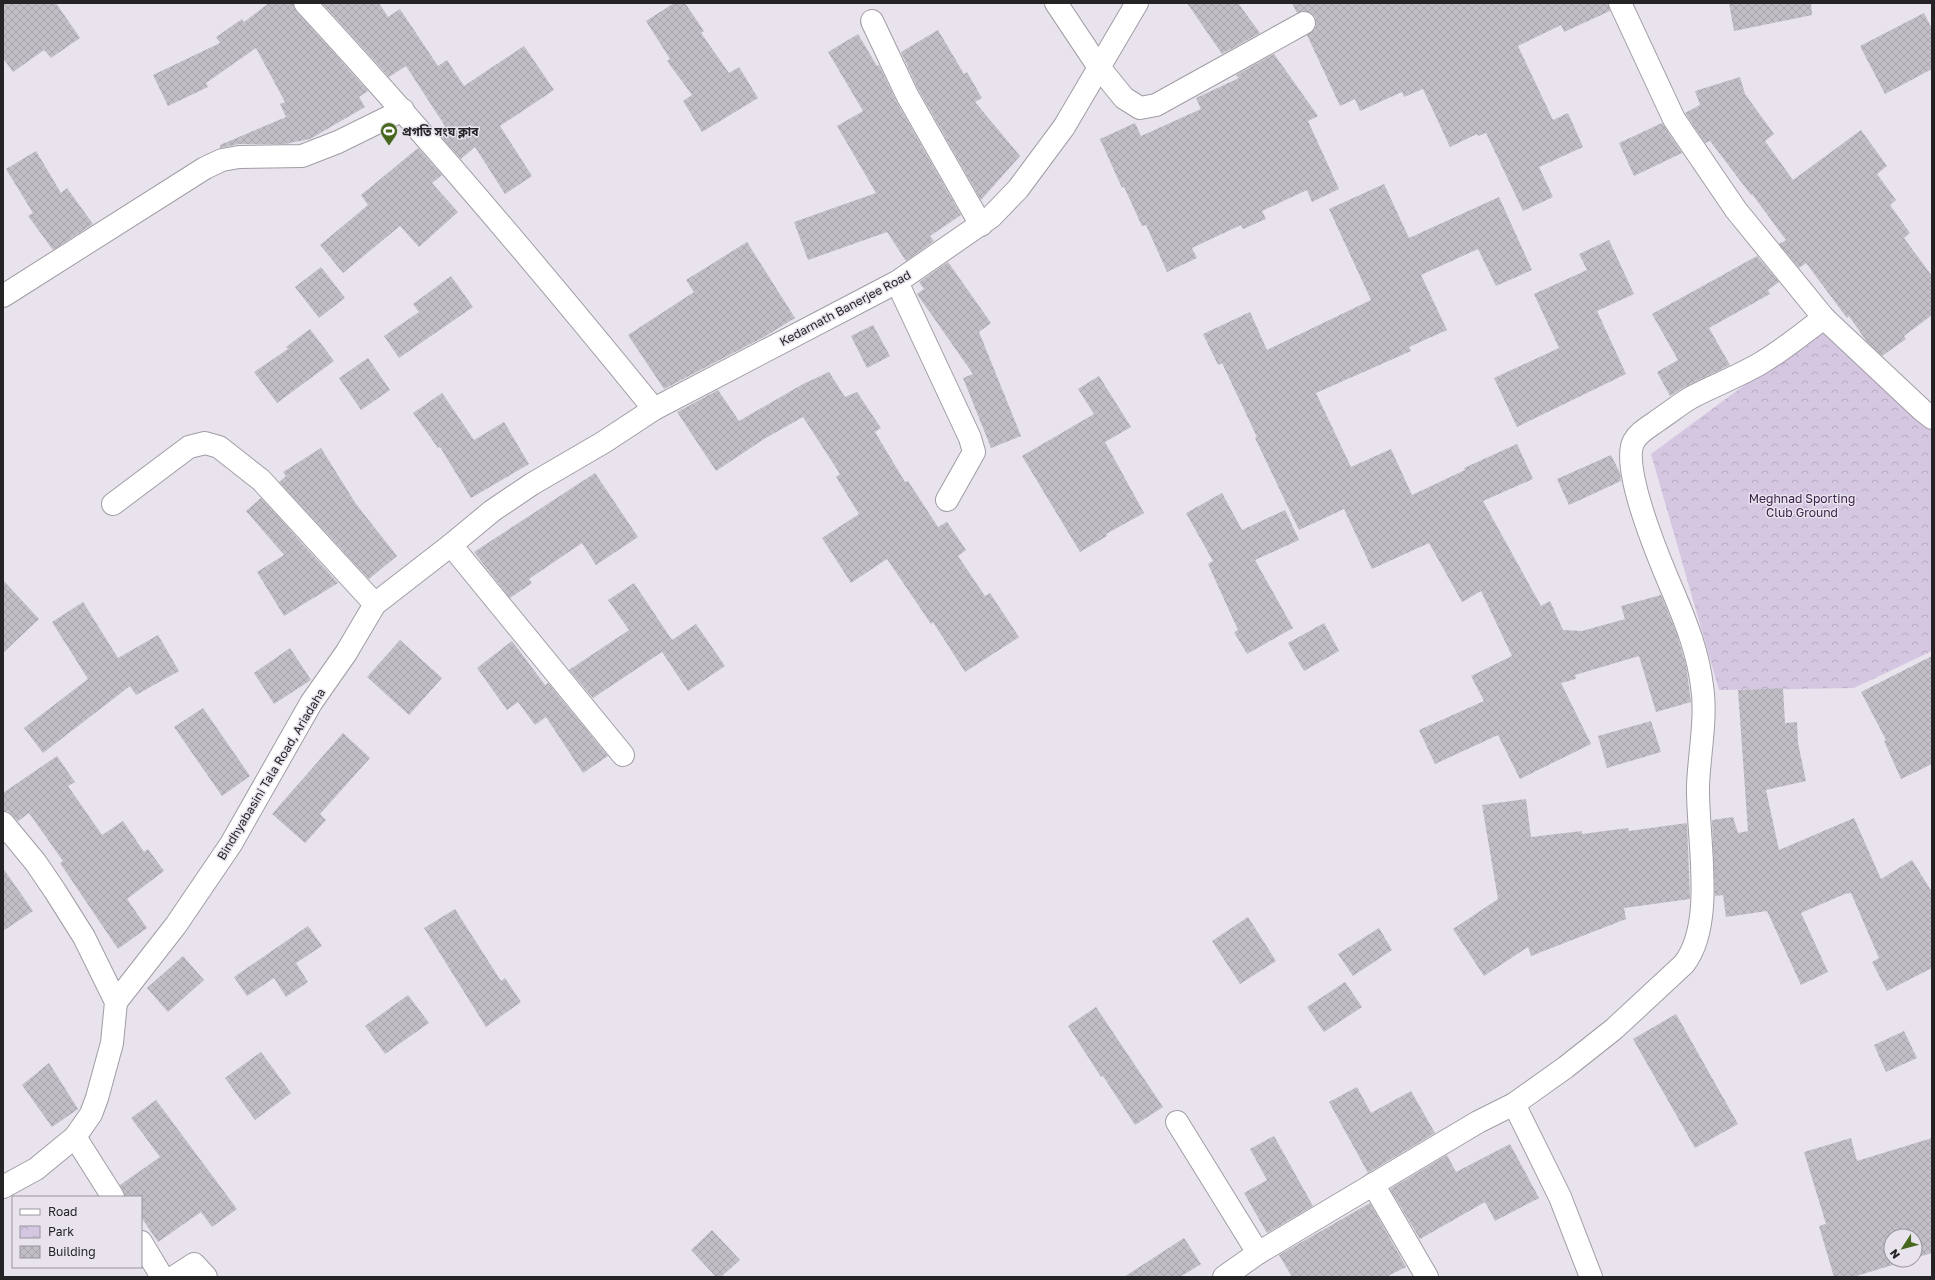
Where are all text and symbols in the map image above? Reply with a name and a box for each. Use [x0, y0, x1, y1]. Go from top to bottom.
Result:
sports icon: প্রগতি সংঘ ক্লাব [379, 121, 399, 146]
place label: প্রগতি সংঘ ক্লাব [402, 124, 479, 139]
street label: Kedarnath Banerjee Road [777, 267, 913, 349]
park label: Meghnad Sporting Club Ground [1749, 491, 1855, 520]
street label: Bindhyabasini Tala Road, Ariadaha [214, 686, 328, 862]
legend [12, 1196, 142, 1268]
text: Road [48, 1204, 77, 1219]
text: Park [48, 1224, 74, 1239]
north arrow [1883, 1228, 1923, 1268]
text: Building [48, 1244, 96, 1259]
text: N [1887, 1247, 1902, 1261]

